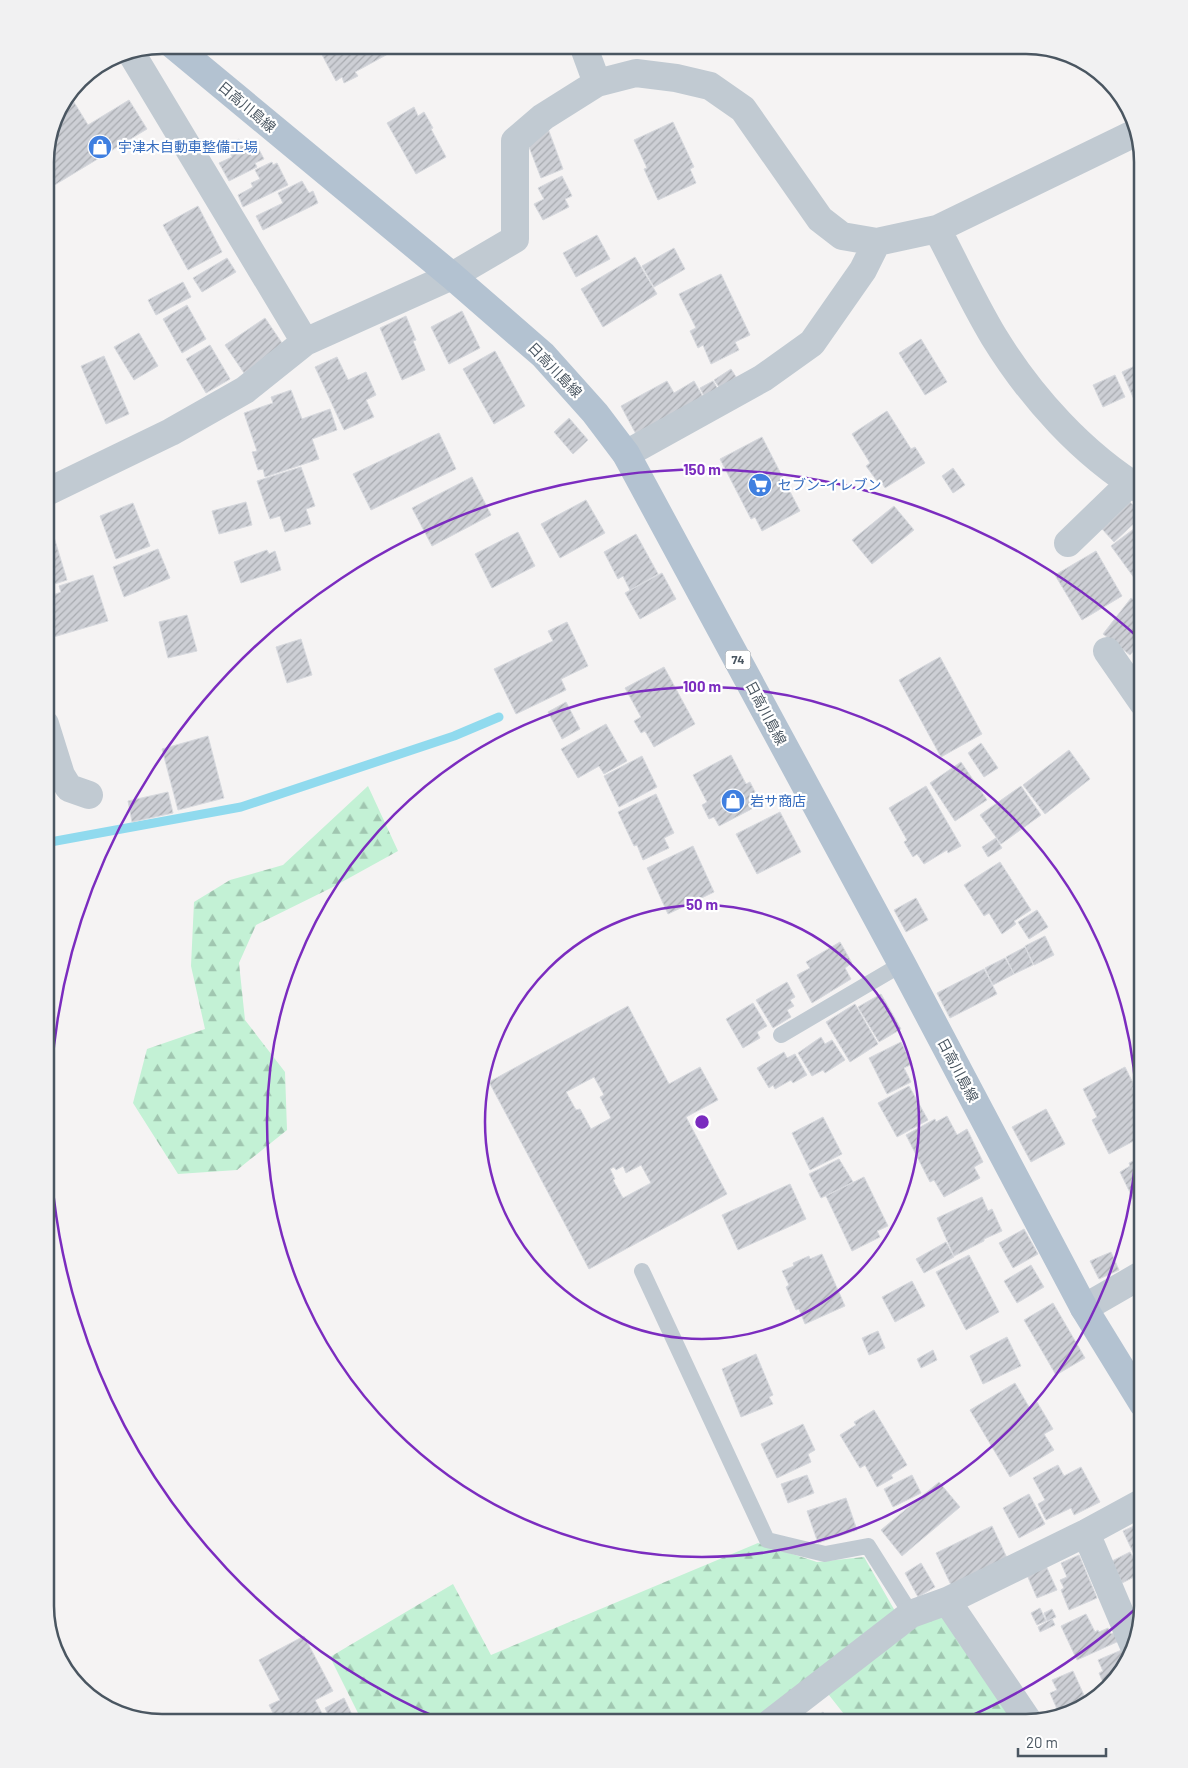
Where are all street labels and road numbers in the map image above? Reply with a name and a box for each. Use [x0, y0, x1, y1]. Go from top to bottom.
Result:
street label: 日高川島線 [215, 78, 280, 136]
street label: 日高川島線 [525, 339, 586, 401]
road number: 74 [726, 650, 750, 670]
street label: 日高川島線 [743, 678, 790, 748]
street label: 日高川島線 [935, 1035, 982, 1105]

